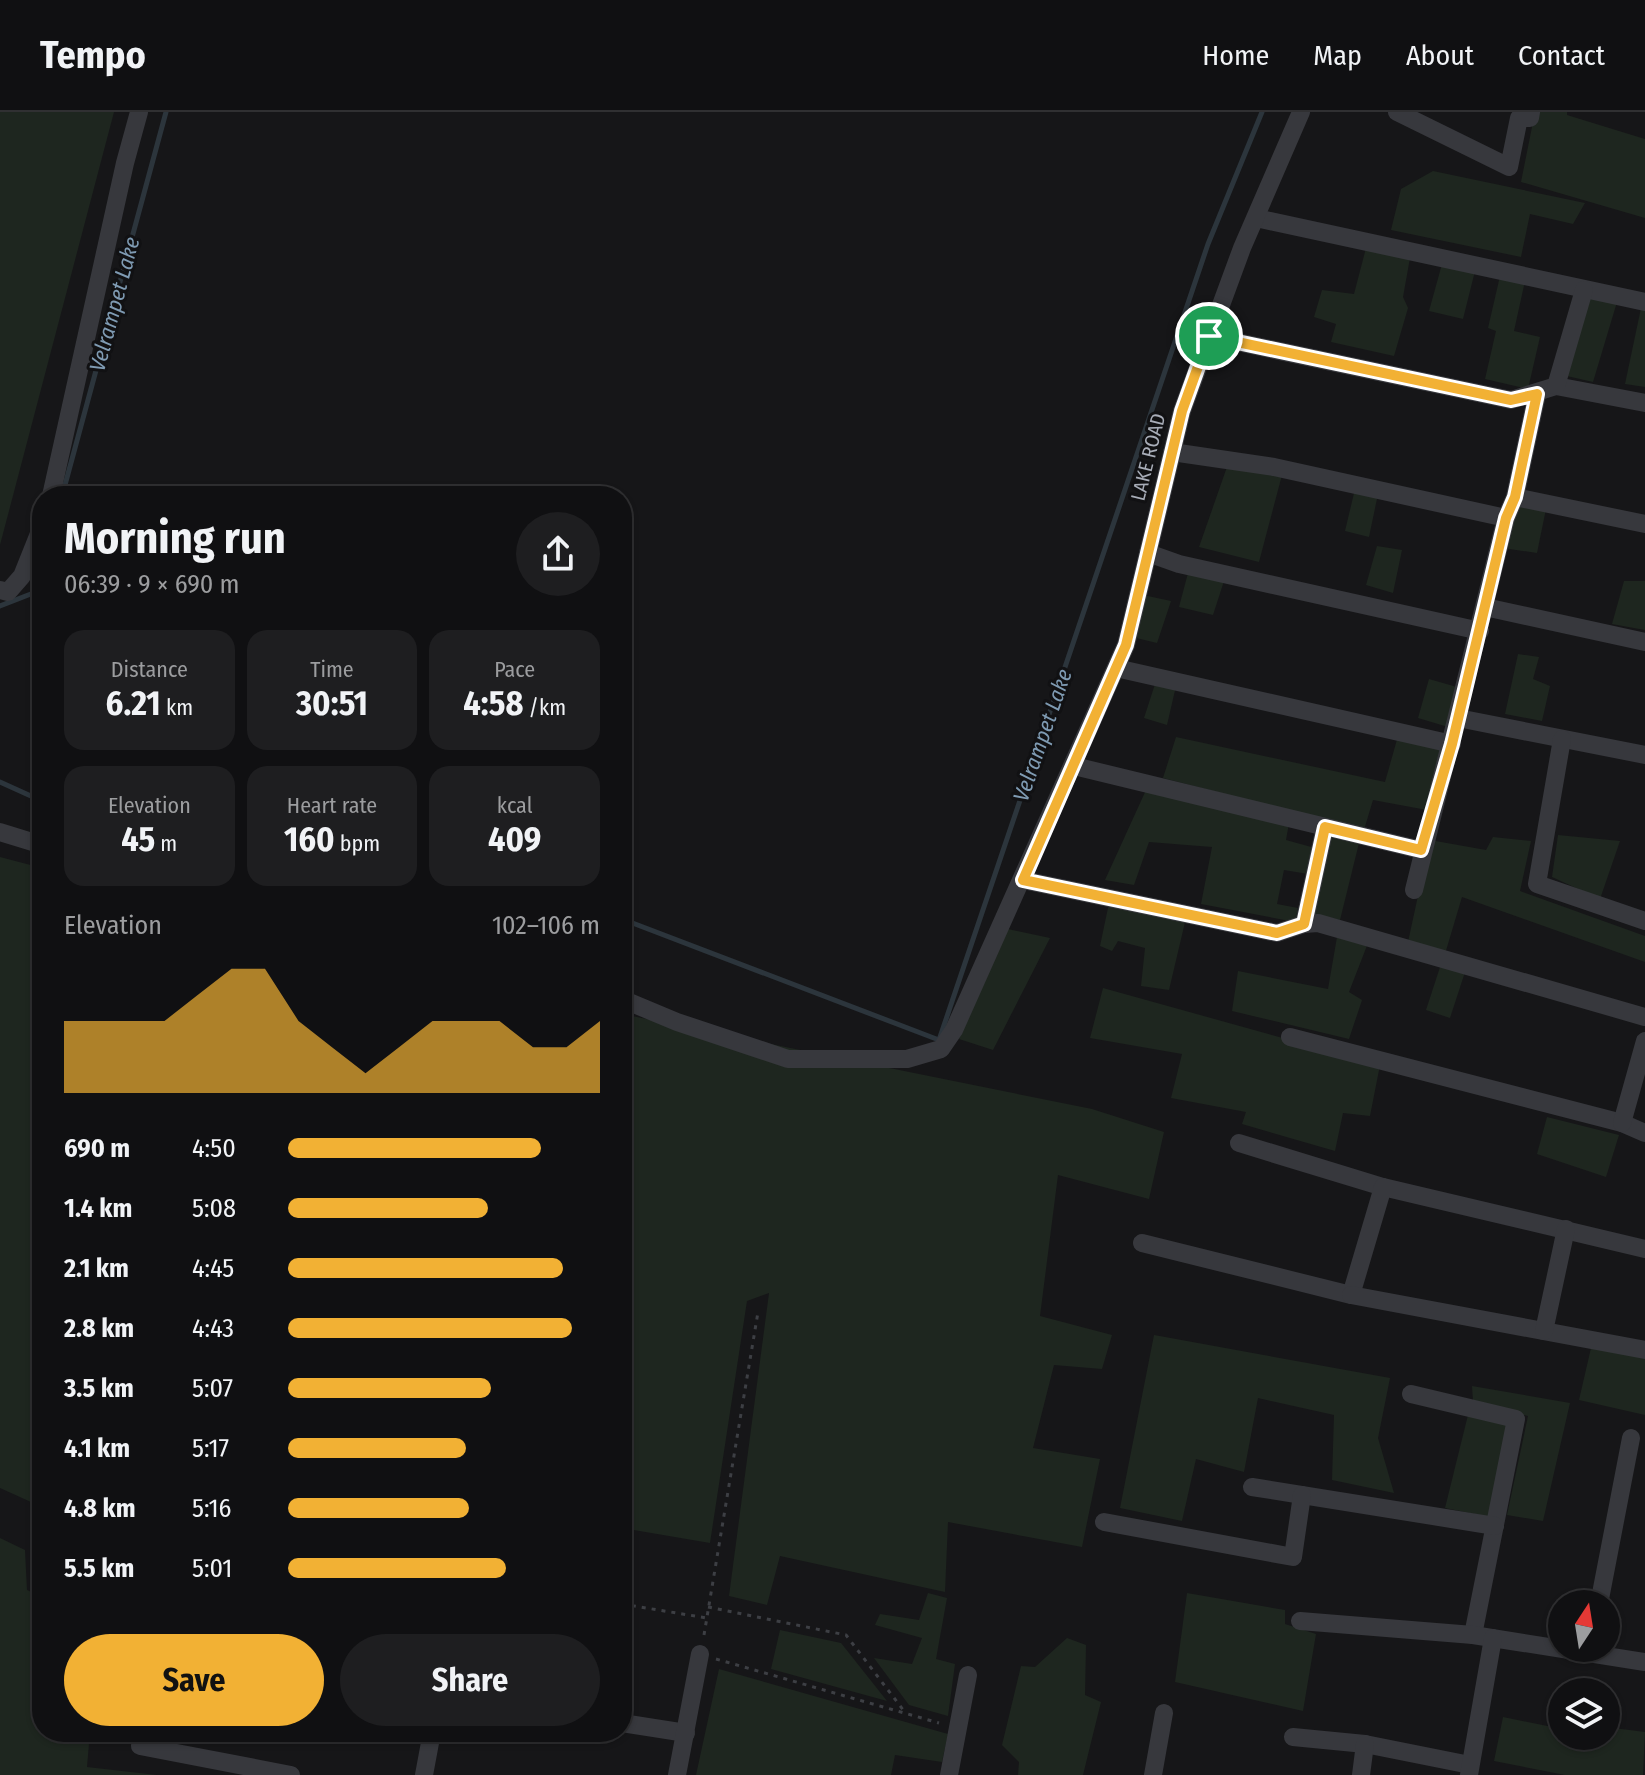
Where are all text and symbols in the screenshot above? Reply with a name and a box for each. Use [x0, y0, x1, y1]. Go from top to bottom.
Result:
text: Tempo [40, 32, 146, 78]
text: Home [1202, 39, 1269, 72]
text: Map [1313, 39, 1362, 72]
text: About [1406, 39, 1474, 72]
text: Contact [1518, 39, 1605, 72]
water label: Velrampet Lake [84, 234, 145, 374]
pin [1175, 302, 1243, 370]
icon: arrive [1187, 314, 1231, 358]
street label: LAKE ROAD [1126, 411, 1170, 503]
text: Morning run [64, 512, 286, 565]
button: share [516, 512, 600, 596]
text: 06:39 · 9 × 690 m [64, 569, 239, 600]
text: Distance [111, 656, 188, 683]
text: Time [310, 656, 354, 683]
text: Pace [494, 656, 535, 683]
water label: Velrampet Lake [1007, 665, 1078, 805]
text: 6.21 [106, 683, 161, 724]
text: 30:51 [296, 683, 368, 724]
text: 4:58 [463, 683, 523, 724]
text: km [161, 694, 193, 721]
text: /km [523, 694, 566, 721]
text: Elevation [108, 792, 191, 819]
text: Heart rate [287, 792, 377, 819]
text: kcal [497, 792, 532, 819]
text: 45 [121, 819, 155, 860]
text: 160 [284, 819, 335, 860]
text: 409 [488, 819, 541, 860]
text: m [155, 830, 177, 857]
text: bpm [335, 830, 380, 857]
text: Elevation [64, 910, 162, 941]
text: 102–106 m [492, 910, 600, 941]
text: 690 m [64, 1133, 130, 1164]
text: 4:50 [192, 1133, 236, 1164]
text: 1.4 km [64, 1193, 132, 1224]
text: 5:08 [192, 1193, 236, 1224]
text: 2.1 km [64, 1253, 129, 1284]
text: 4:45 [192, 1253, 234, 1284]
text: 2.8 km [64, 1313, 134, 1344]
text: 4:43 [192, 1313, 234, 1344]
text: 3.5 km [64, 1373, 134, 1404]
text: 5:07 [192, 1373, 233, 1404]
text: 4.1 km [64, 1433, 130, 1464]
text: 5:17 [192, 1433, 229, 1464]
text: 4.8 km [64, 1493, 136, 1524]
text: 5:16 [192, 1493, 231, 1524]
text: 5.5 km [64, 1553, 134, 1584]
text: 5:01 [192, 1553, 232, 1584]
north arrow [1548, 1590, 1620, 1662]
map controls [1548, 1590, 1620, 1750]
button: Save [64, 1634, 324, 1726]
button: Share [340, 1634, 600, 1726]
button: layers [1548, 1678, 1620, 1750]

